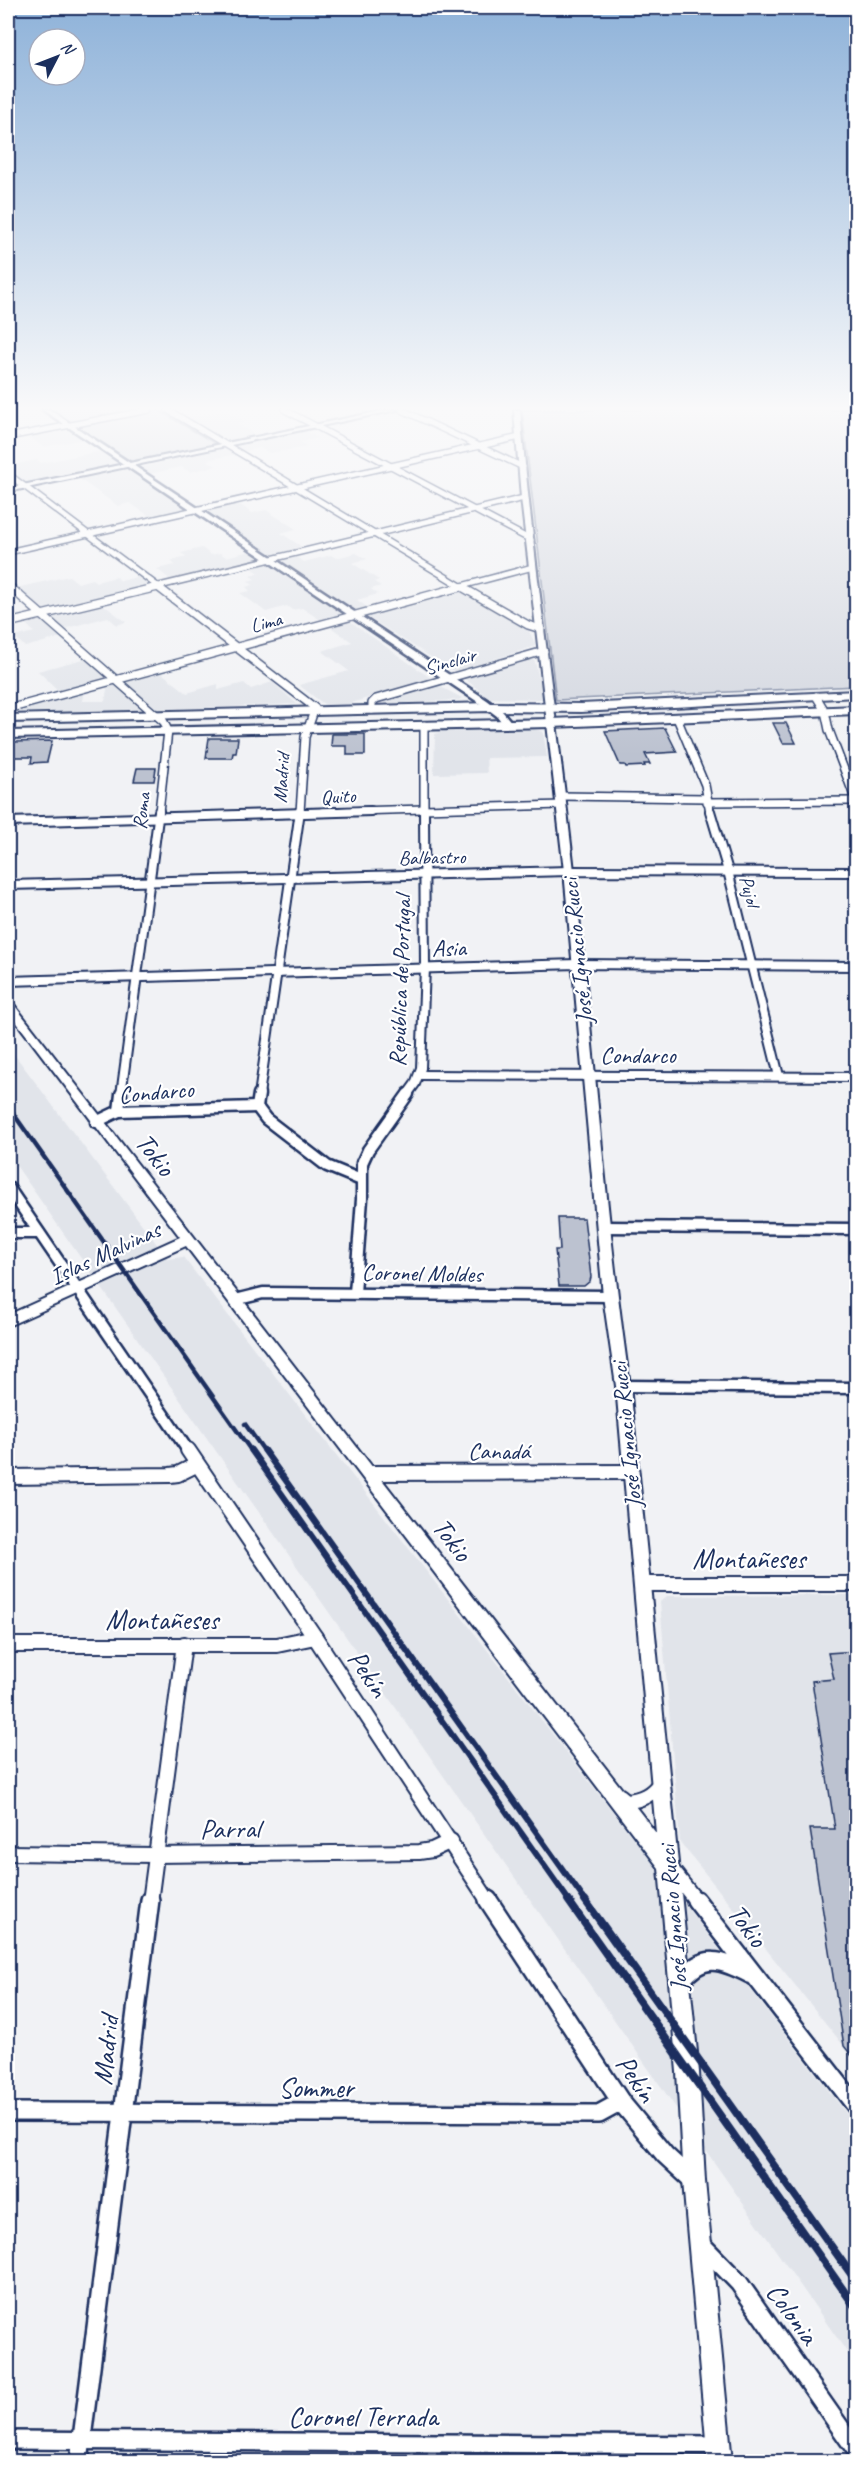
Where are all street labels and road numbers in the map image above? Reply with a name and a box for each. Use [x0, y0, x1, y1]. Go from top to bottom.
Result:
street label: Lima [248, 606, 287, 639]
street label: Sinclair [422, 642, 480, 681]
street label: Madrid [267, 749, 296, 804]
street label: Quito [320, 783, 357, 810]
street label: Roma [127, 789, 156, 831]
street label: Balbastro [398, 844, 467, 871]
street label: Pujol [734, 873, 766, 912]
street label: José Ignacio Rucci [554, 874, 600, 1027]
street label: República de Portugal [382, 891, 418, 1067]
street label: Asia [432, 933, 468, 963]
street label: Condarco [600, 1040, 677, 1070]
street label: Condarco [117, 1074, 196, 1110]
street label: Tokio [128, 1126, 185, 1185]
street label: Islas Malvinas [45, 1213, 168, 1292]
street label: Coronel Moldes [361, 1257, 484, 1289]
street label: José Ignacio Rucci [603, 1358, 649, 1511]
street label: Canadá [468, 1436, 533, 1466]
street label: Tokio [425, 1511, 482, 1570]
street label: Montañeses [692, 1541, 808, 1576]
street label: Montañeses [105, 1602, 221, 1637]
street label: Pekín [340, 1643, 398, 1705]
street label: Parral [200, 1810, 266, 1847]
street label: José Ignacio Rucci [651, 1841, 694, 1993]
street label: Tokio [720, 1897, 777, 1956]
street label: Madrid [84, 2010, 127, 2087]
street label: Pekín [608, 2048, 666, 2110]
street label: Sommer [278, 2070, 356, 2105]
street label: Colonia [759, 2276, 828, 2352]
street label: Coronel Terrada [288, 2399, 440, 2434]

